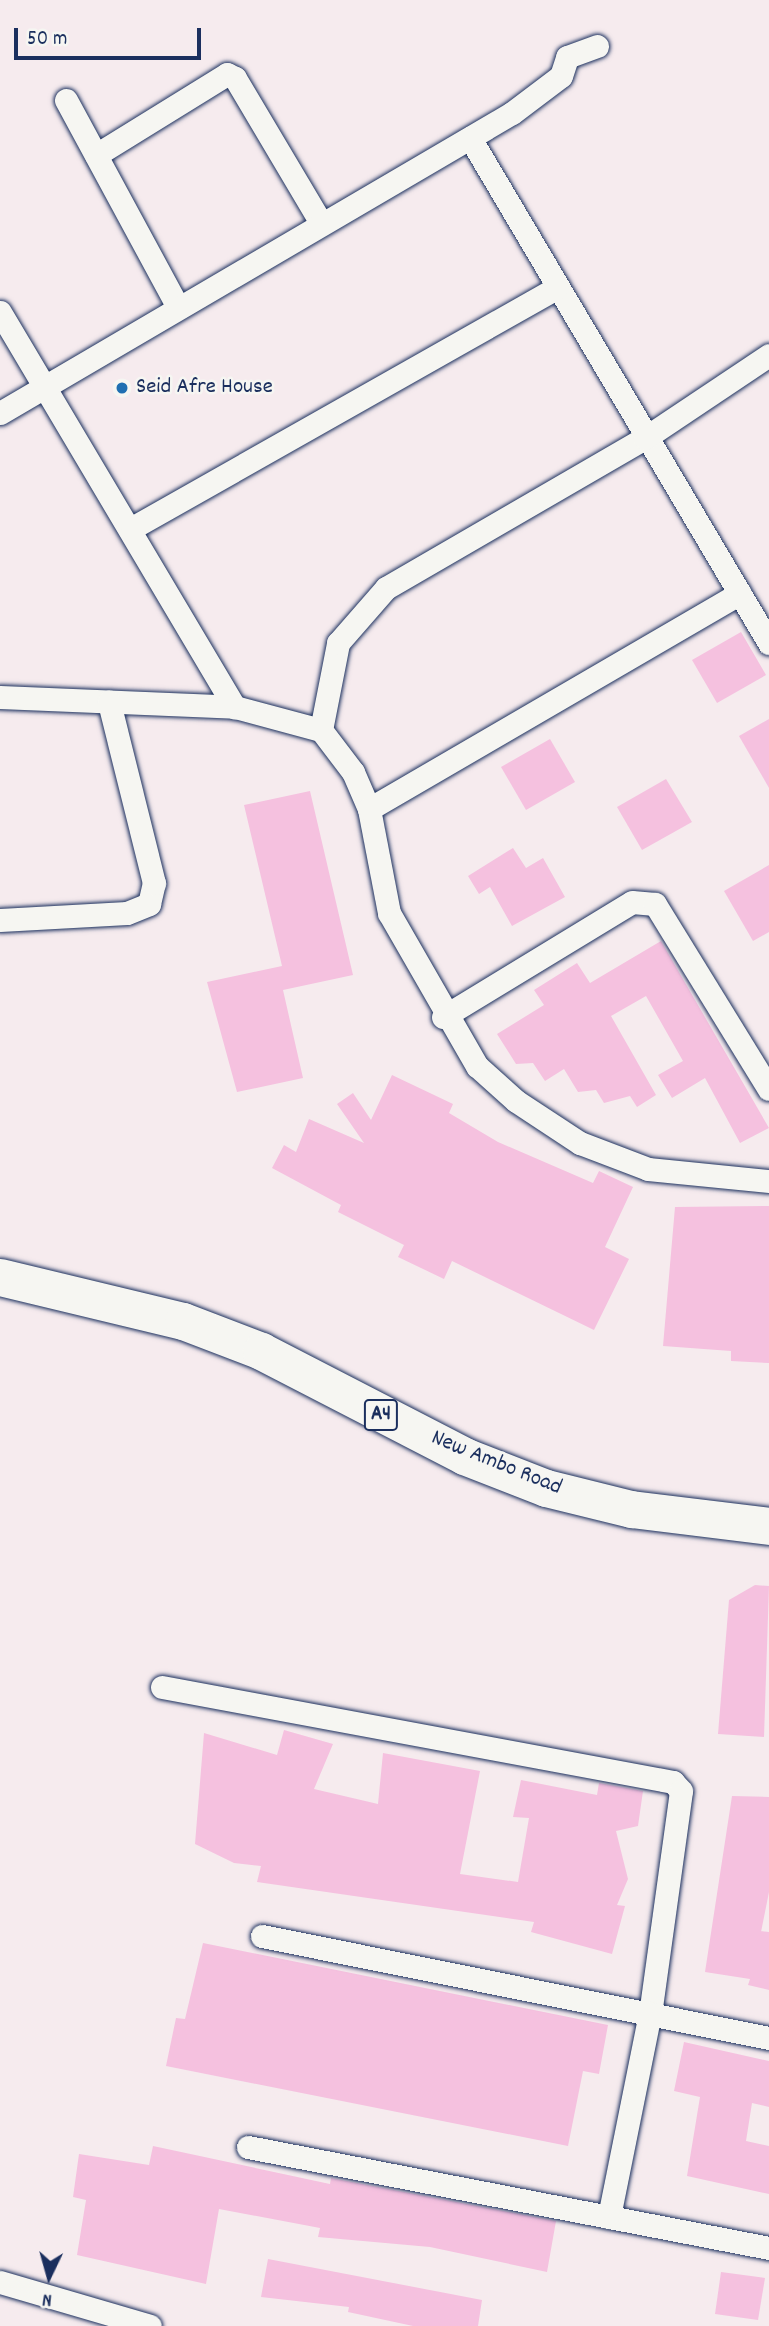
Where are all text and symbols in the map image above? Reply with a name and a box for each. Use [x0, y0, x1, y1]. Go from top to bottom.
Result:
scale bar [18, 14, 205, 58]
text: 50 m [27, 25, 67, 55]
place label: Seid Afre House [136, 374, 273, 402]
marker: Seid Afre House [114, 380, 130, 396]
road number: A4 [364, 1398, 398, 1432]
street label: New Ambo Road [427, 1425, 565, 1503]
north arrow [14, 2242, 84, 2312]
text: N [41, 2285, 53, 2312]

